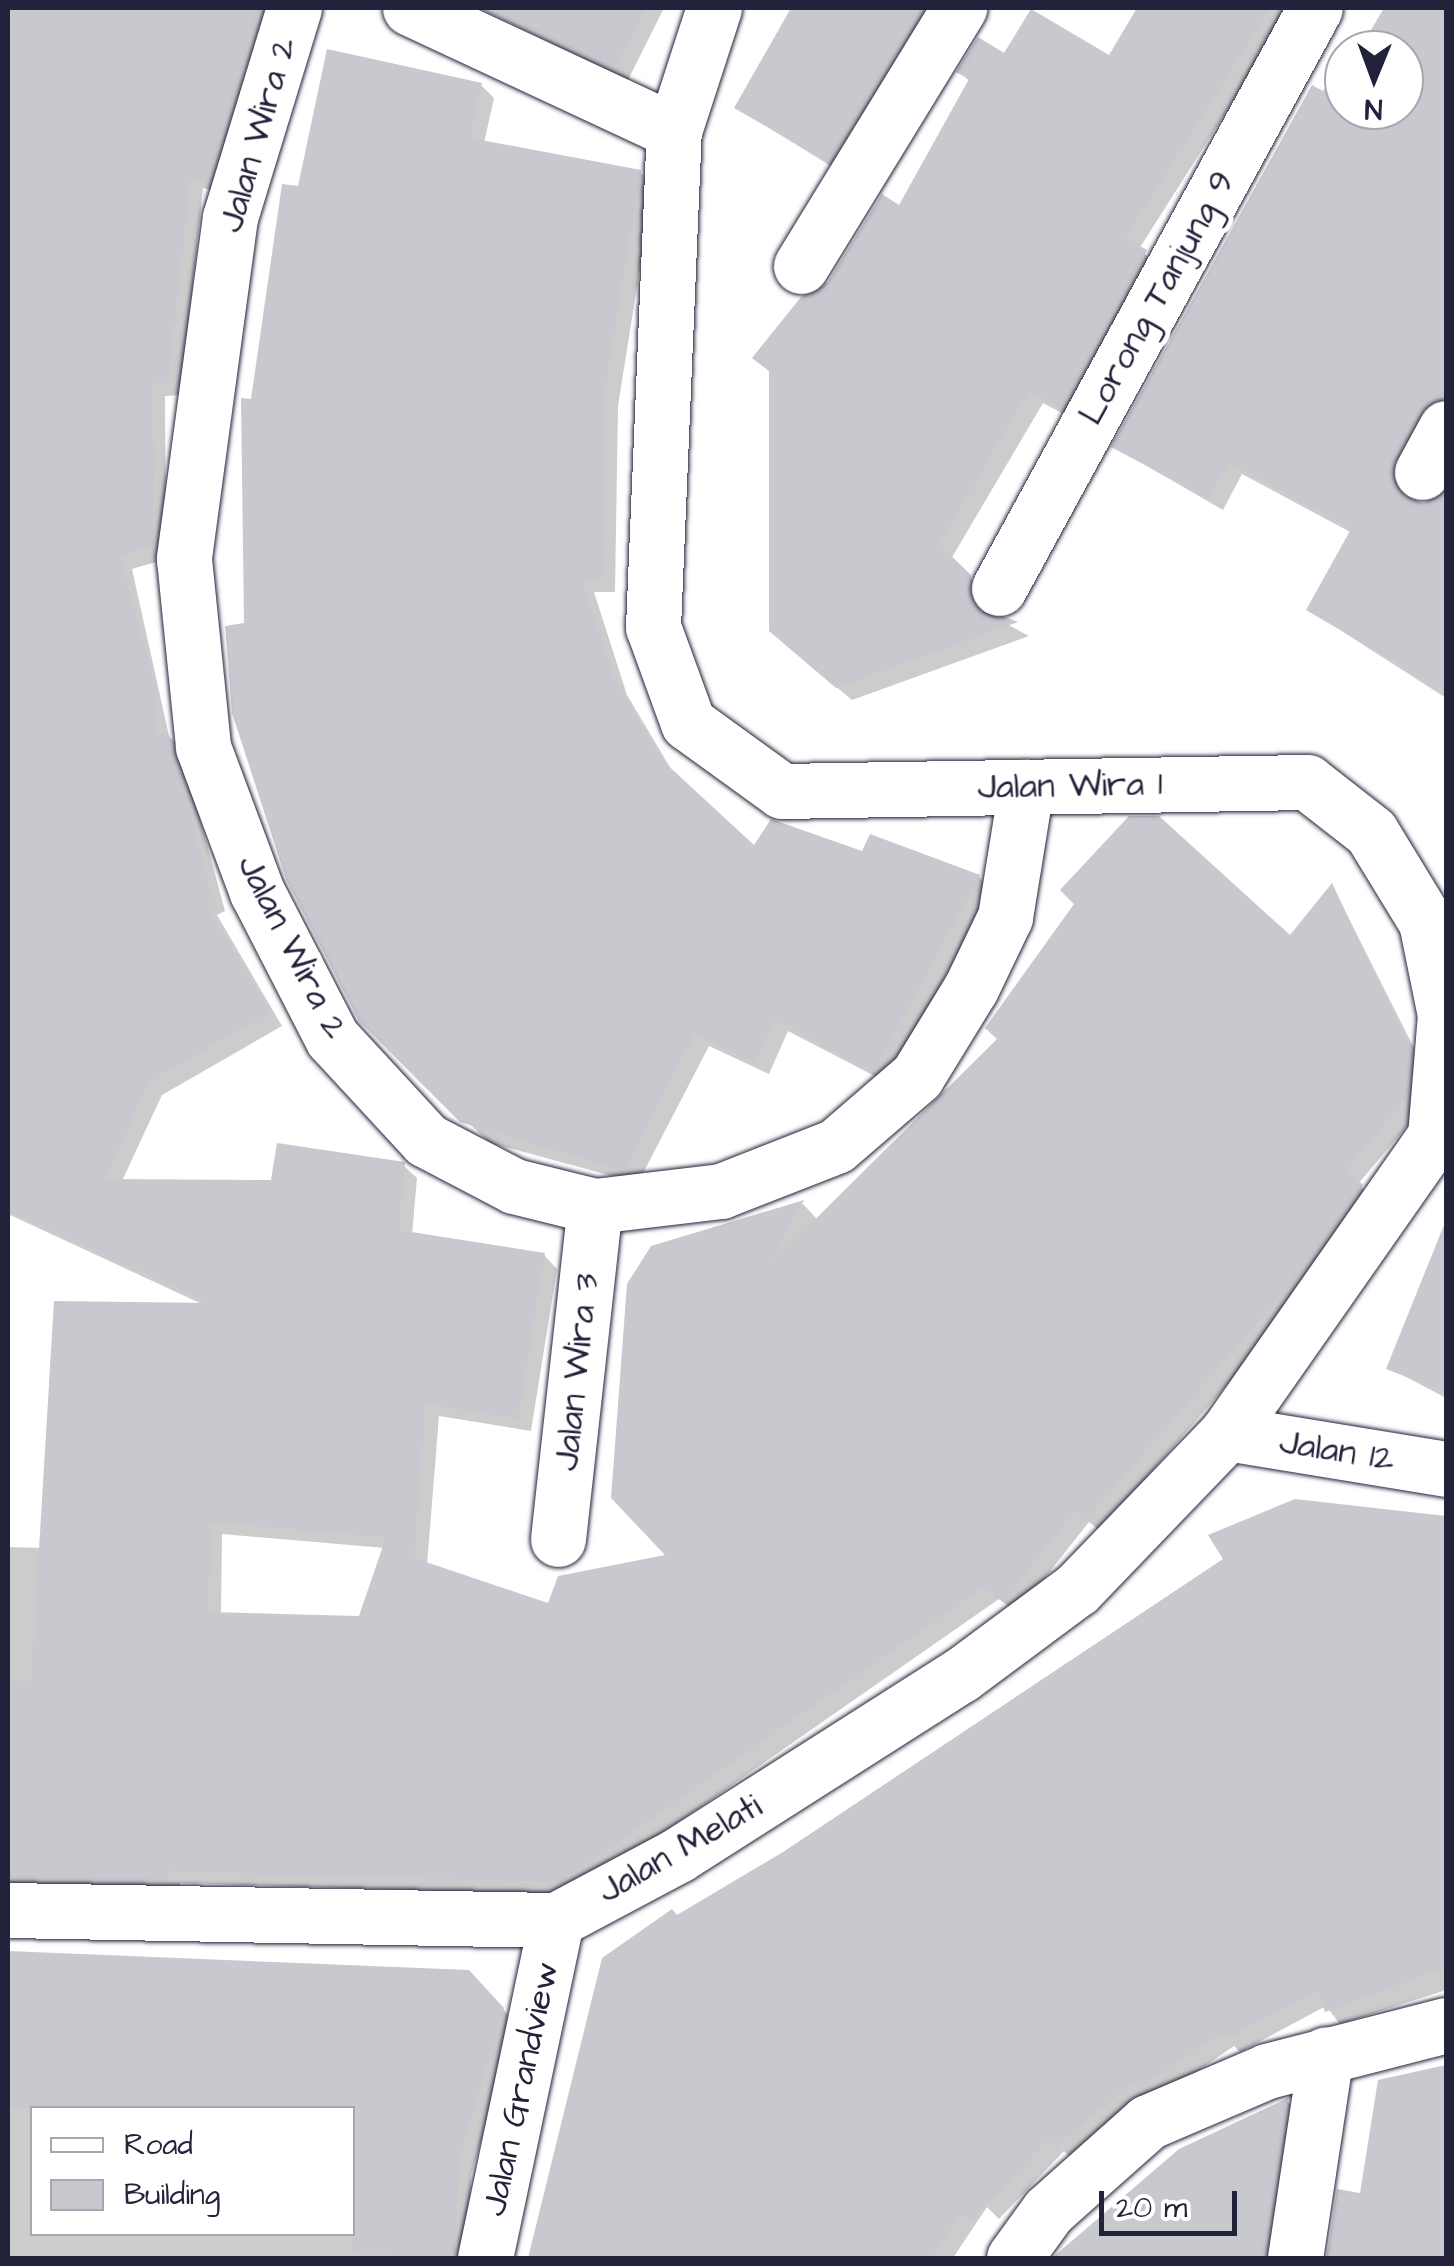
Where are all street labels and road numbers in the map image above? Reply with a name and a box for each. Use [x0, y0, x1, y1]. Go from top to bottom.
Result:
street label: Jalan Wira 2 [210, 33, 306, 237]
street label: Lorong Tanjung 9 [1070, 164, 1244, 432]
street label: Jalan Wira 1 [977, 763, 1163, 809]
street label: Jalan Wira 2 [228, 848, 356, 1046]
street label: Jalan Wira 3 [546, 1271, 608, 1473]
street label: Jalan 12 [1277, 1421, 1397, 1481]
street label: Jalan Melati [591, 1785, 769, 1913]
street label: Jalan Grandview [474, 1958, 568, 2220]

